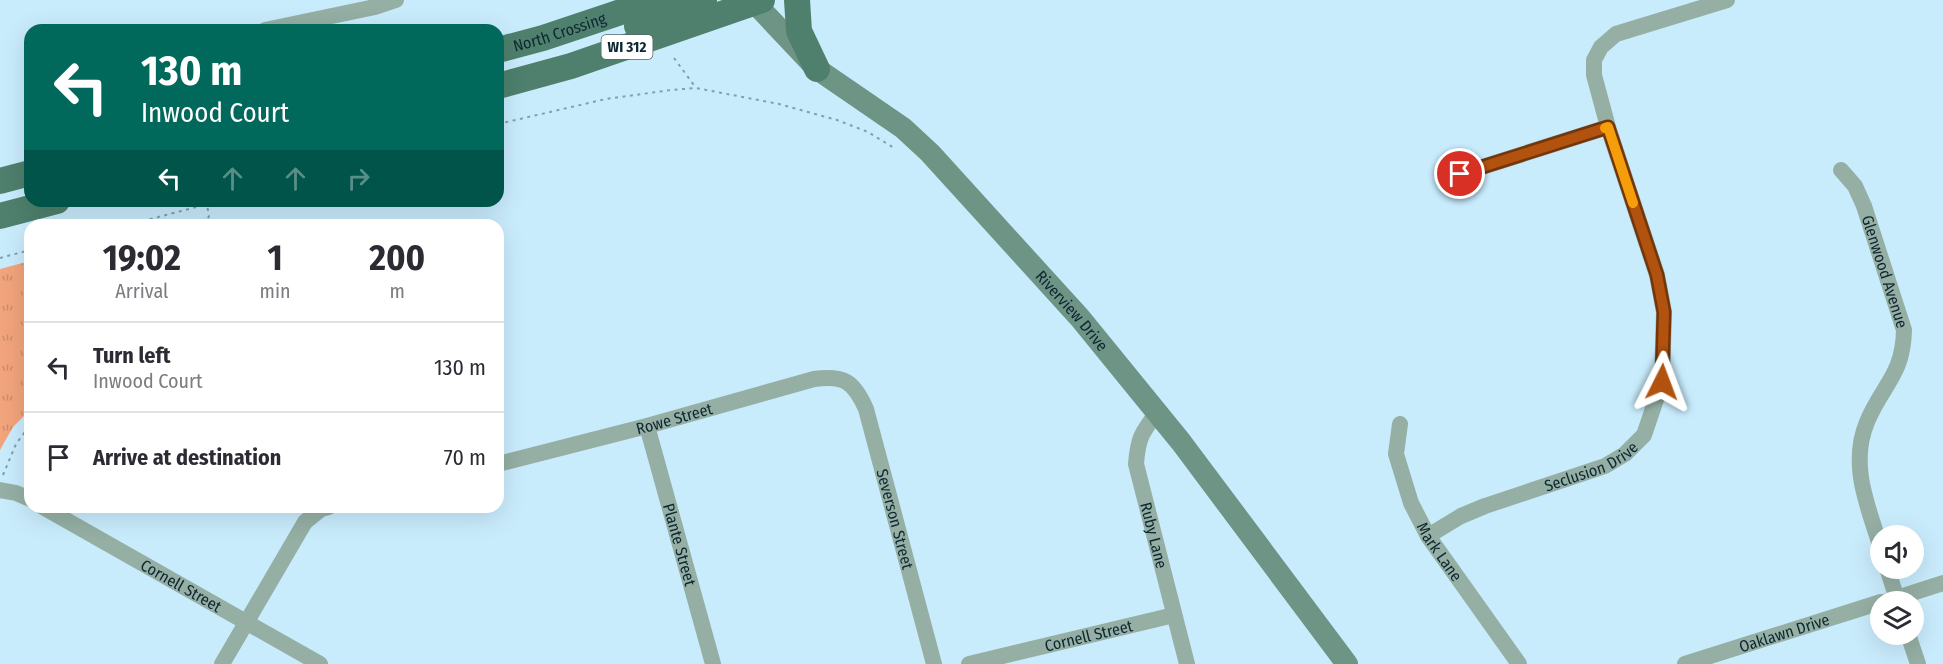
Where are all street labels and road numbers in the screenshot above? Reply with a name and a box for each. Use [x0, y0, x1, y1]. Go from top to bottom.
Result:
street label: North Crossing [511, 8, 609, 55]
road number: WI 312 [602, 35, 652, 59]
street label: Glenwood Avenue [1858, 213, 1912, 330]
street label: Riverview Drive [1032, 266, 1112, 355]
street label: Rowe Street [634, 398, 715, 438]
street label: Seclusion Drive [1542, 437, 1642, 495]
street label: Severson Street [873, 467, 918, 572]
street label: Ruby Lane [1137, 500, 1172, 570]
street label: Plante Street [659, 501, 701, 589]
street label: Mark Lane [1413, 519, 1466, 585]
street label: Cornell Street [138, 555, 226, 616]
street label: Oaklawn Drive [1737, 609, 1832, 656]
street label: Cornell Street [1043, 616, 1135, 655]

